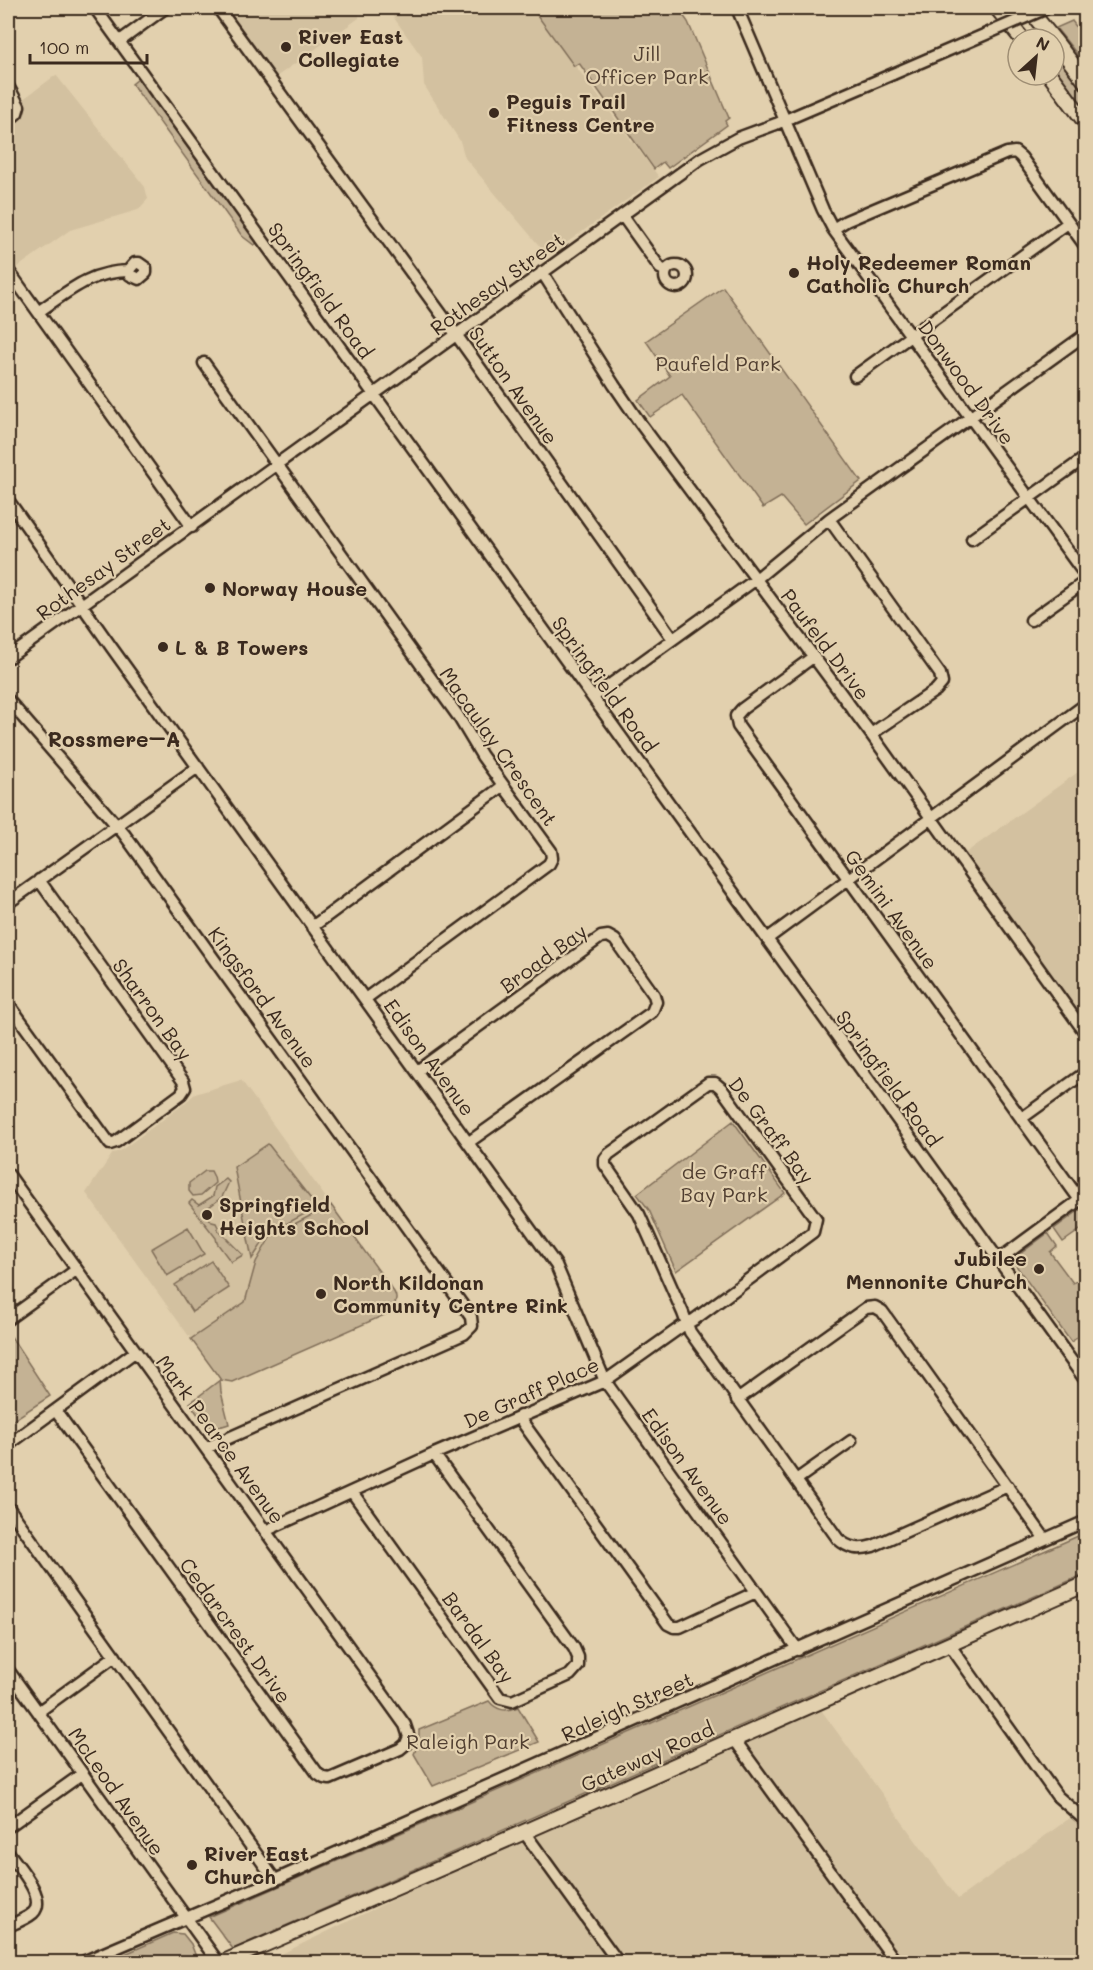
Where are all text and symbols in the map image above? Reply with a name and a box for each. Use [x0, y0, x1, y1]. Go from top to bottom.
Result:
place label: River East Collegiate [298, 23, 403, 72]
scale bar [30, 27, 147, 65]
north arrow [1006, 27, 1066, 87]
text: N [1033, 31, 1053, 55]
text: 100 m [39, 35, 89, 59]
marker: River East Collegiate [279, 40, 293, 54]
park label: Jill Officer Park [585, 40, 709, 89]
place label: Peguis Trail Fitness Centre [506, 88, 655, 137]
marker: Peguis Trail Fitness Centre [487, 106, 501, 120]
street label: Springfield Road [263, 217, 379, 363]
street label: Rothesay Street [425, 226, 569, 340]
place label: Holy Redeemer Roman Catholic Church [806, 249, 1031, 298]
marker: Holy Redeemer Roman Catholic Church [787, 266, 801, 280]
street label: Donwood Drive [913, 315, 1021, 449]
street label: Sutton Avenue [464, 321, 564, 449]
park label: Paufeld Park [655, 350, 781, 376]
street label: Rothesay Street [31, 511, 175, 625]
place label: Norway House [222, 575, 367, 601]
marker: Norway House [203, 581, 217, 595]
street label: Paufeld Drive [776, 583, 876, 705]
street label: Springfield Road [547, 611, 663, 757]
place label: L & B Towers [175, 634, 308, 660]
marker: L & B Towers [156, 640, 170, 654]
street label: Macaulay Crescent [434, 661, 564, 831]
district label: Rossmere–A [48, 725, 180, 752]
street label: Gemini Avenue [840, 844, 944, 974]
street label: Broad Bay [494, 918, 592, 998]
street label: Kingsford Avenue [203, 921, 323, 1073]
street label: Sharron Bay [107, 953, 199, 1065]
street label: Edison Avenue [379, 993, 481, 1121]
street label: Springfield Road [831, 1005, 947, 1151]
street label: De Graff Bay [723, 1071, 821, 1189]
park label: de Graff Bay Park [680, 1158, 768, 1207]
place label: Springfield Heights School [219, 1191, 369, 1240]
marker: Springfield Heights School [200, 1208, 214, 1222]
place label: Jubilee Mennonite Church [846, 1245, 1027, 1294]
marker: Jubilee Mennonite Church [1032, 1262, 1046, 1276]
place label: North Kildonan Community Centre Rink [333, 1269, 568, 1318]
marker: North Kildonan Community Centre Rink [314, 1287, 328, 1301]
street label: Mark Pearce Avenue [151, 1350, 291, 1528]
street label: De Graff Place [459, 1351, 603, 1433]
street label: Edison Avenue [637, 1402, 739, 1530]
street label: Cedarcrest Drive [174, 1552, 298, 1708]
street label: Bardal Bay [437, 1586, 521, 1688]
street label: Raleigh Street [557, 1665, 697, 1747]
street label: Gateway Road [576, 1715, 718, 1797]
street label: McLeod Avenue [63, 1722, 171, 1860]
park label: Raleigh Park [406, 1728, 530, 1754]
place label: River East Church [204, 1840, 309, 1889]
marker: River East Church [185, 1858, 199, 1872]

